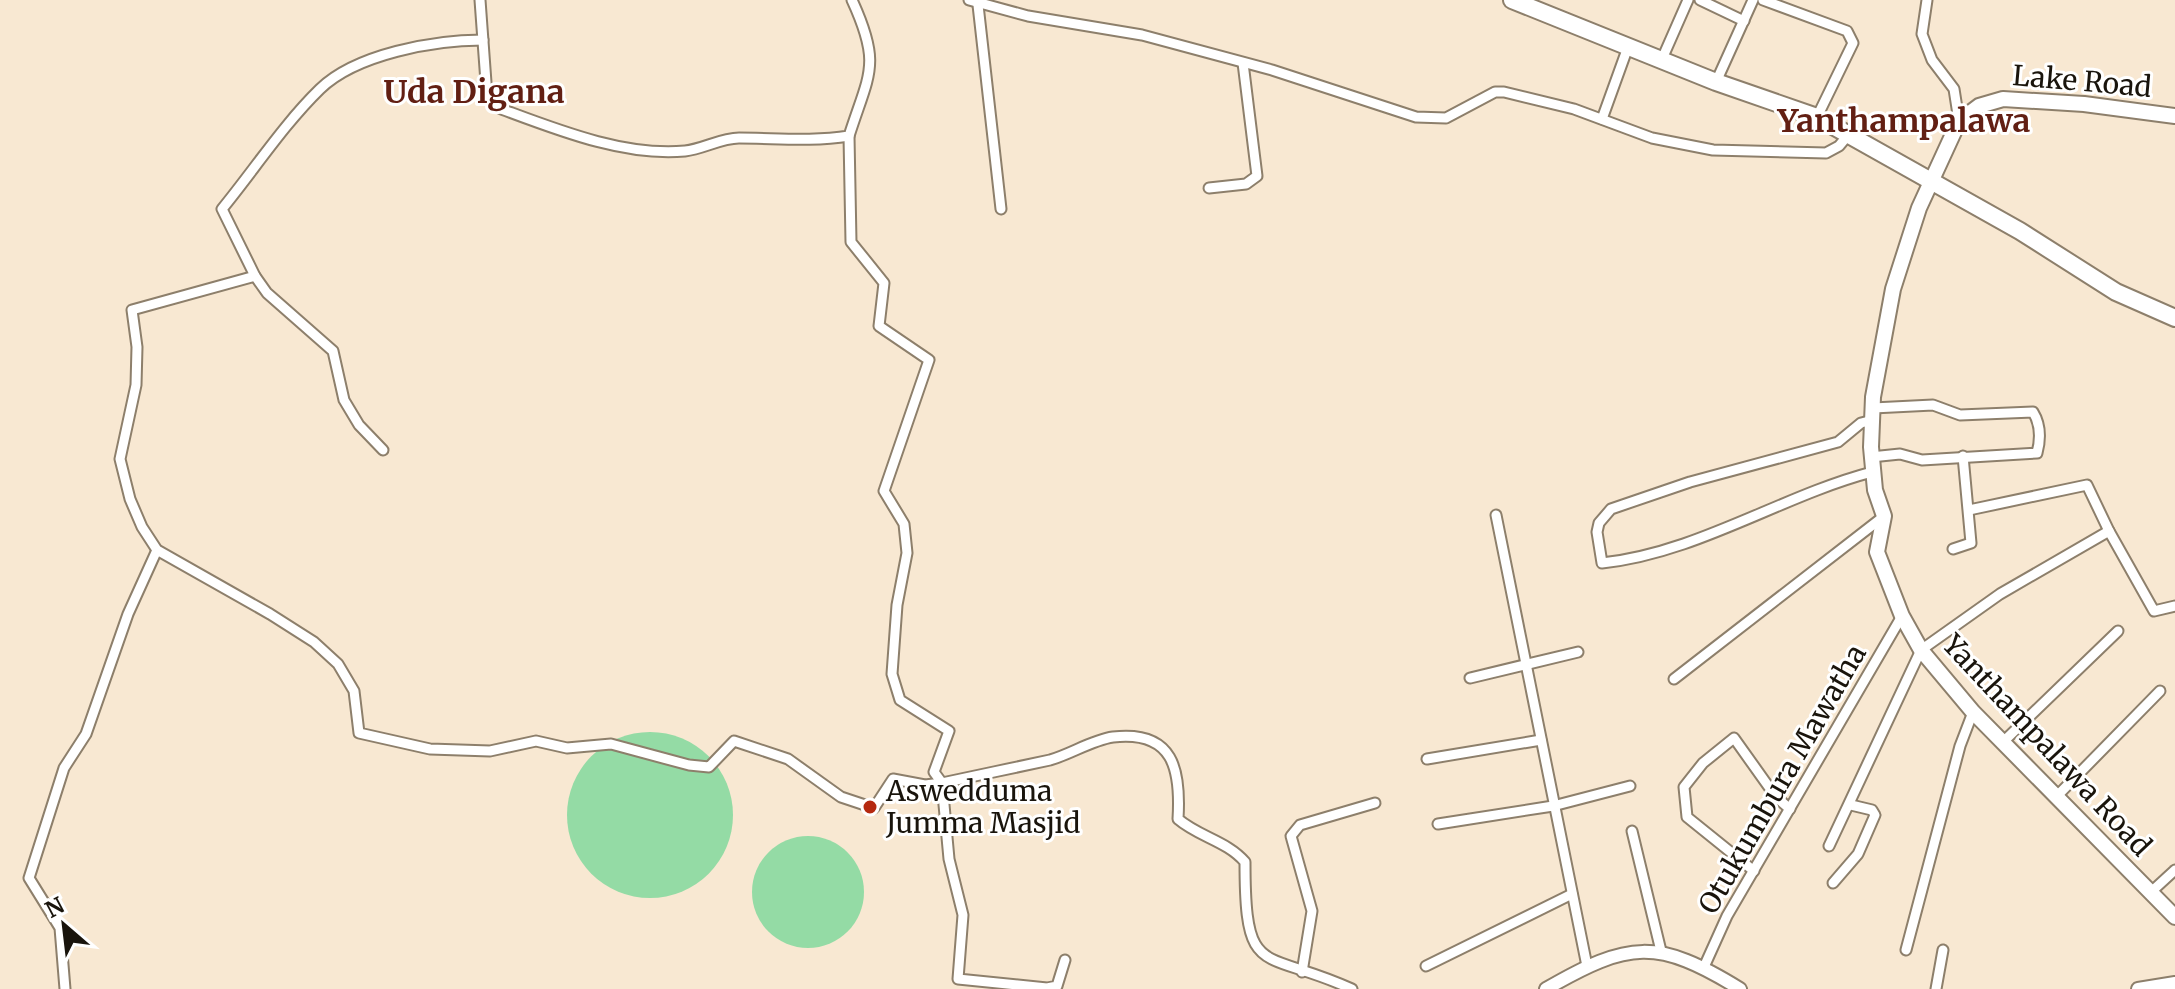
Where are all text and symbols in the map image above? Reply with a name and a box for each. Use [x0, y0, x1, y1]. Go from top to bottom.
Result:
street label: Lake Road [2011, 57, 2153, 105]
district label: Uda Digana [383, 72, 565, 112]
district label: Yanthampalawa [1777, 101, 2031, 141]
street label: Yanthampalawa Road [1934, 626, 2159, 864]
street label: Otukumbura Mawatha [1690, 638, 1874, 920]
place label: Aswedduma Jumma Masjid [885, 773, 1080, 841]
marker: Aswedduma Jumma Masjid [861, 798, 879, 816]
north arrow [24, 885, 104, 965]
text: N [40, 891, 69, 924]

